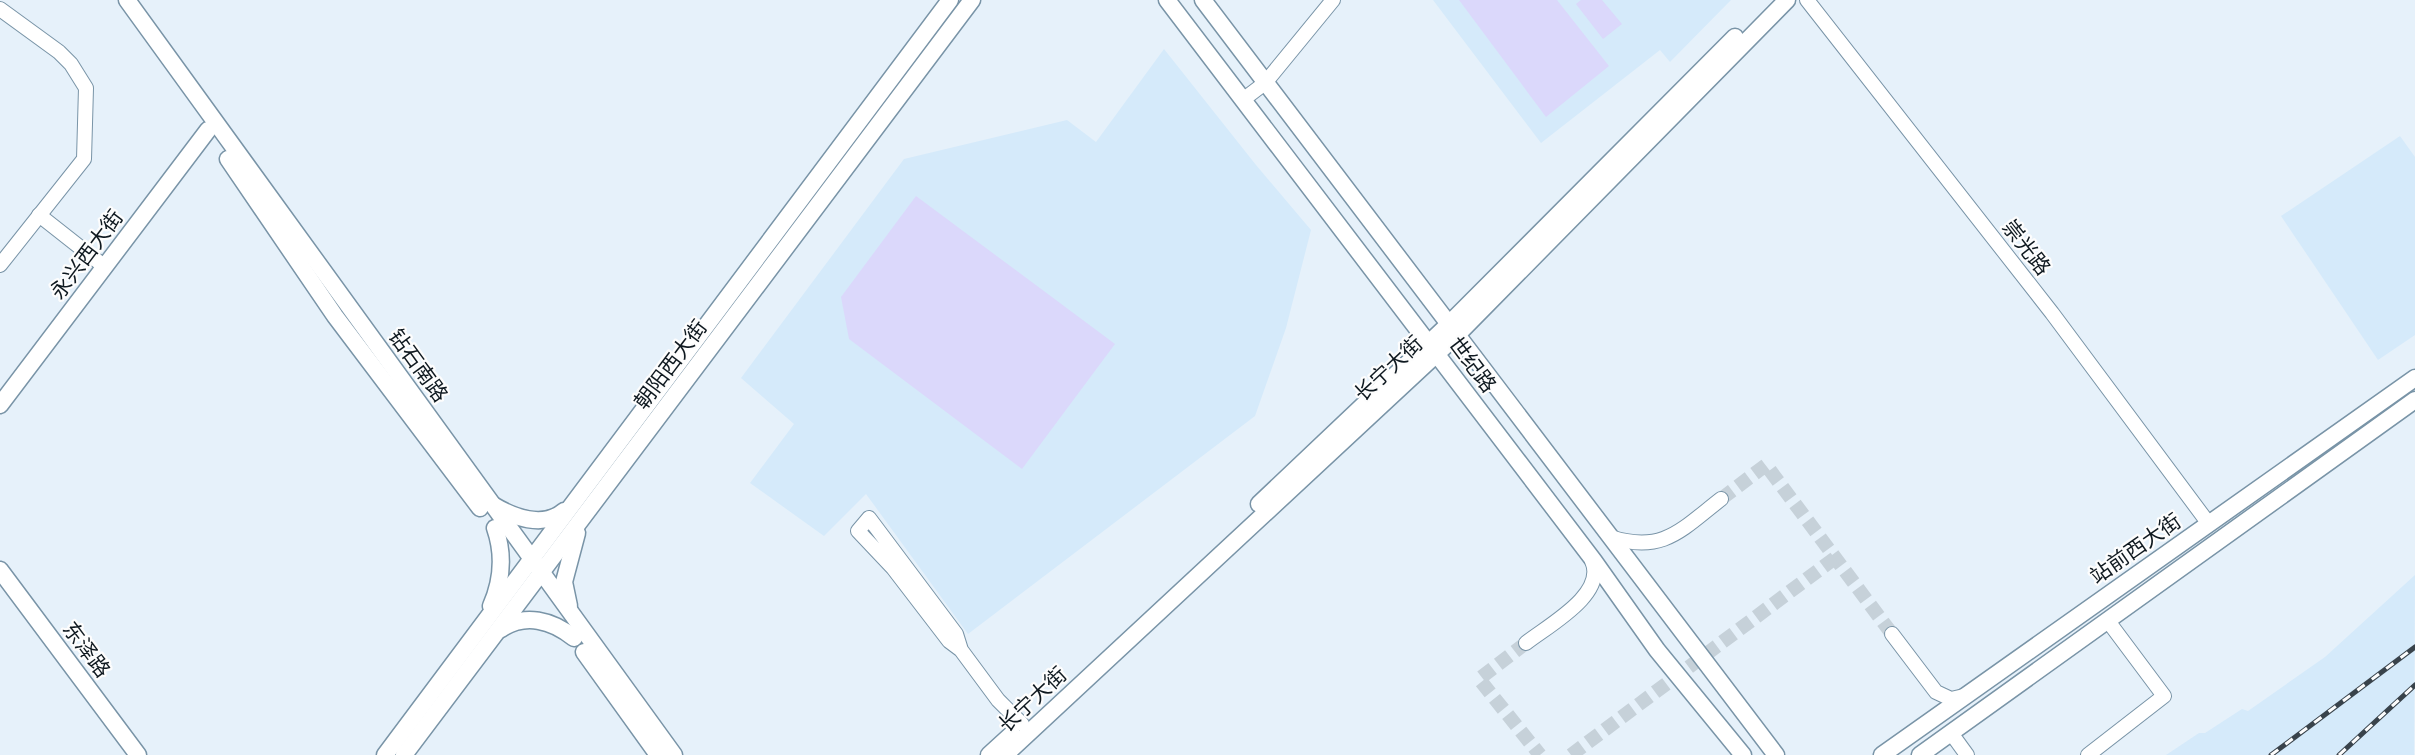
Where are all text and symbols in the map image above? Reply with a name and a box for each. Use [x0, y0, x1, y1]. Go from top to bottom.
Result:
street label: 永兴西大街 [43, 204, 129, 304]
street label: 崇光路 [1997, 214, 2057, 280]
street label: 朝阳西大街 [627, 314, 713, 414]
street label: 钻石南路 [383, 323, 455, 407]
street label: 长宁大街 [1348, 329, 1428, 407]
street label: 世纪路 [1443, 330, 1503, 398]
street label: 站前西大街 [2084, 506, 2186, 590]
street label: 东泽路 [57, 615, 117, 683]
street label: 长宁大街 [992, 660, 1072, 738]

